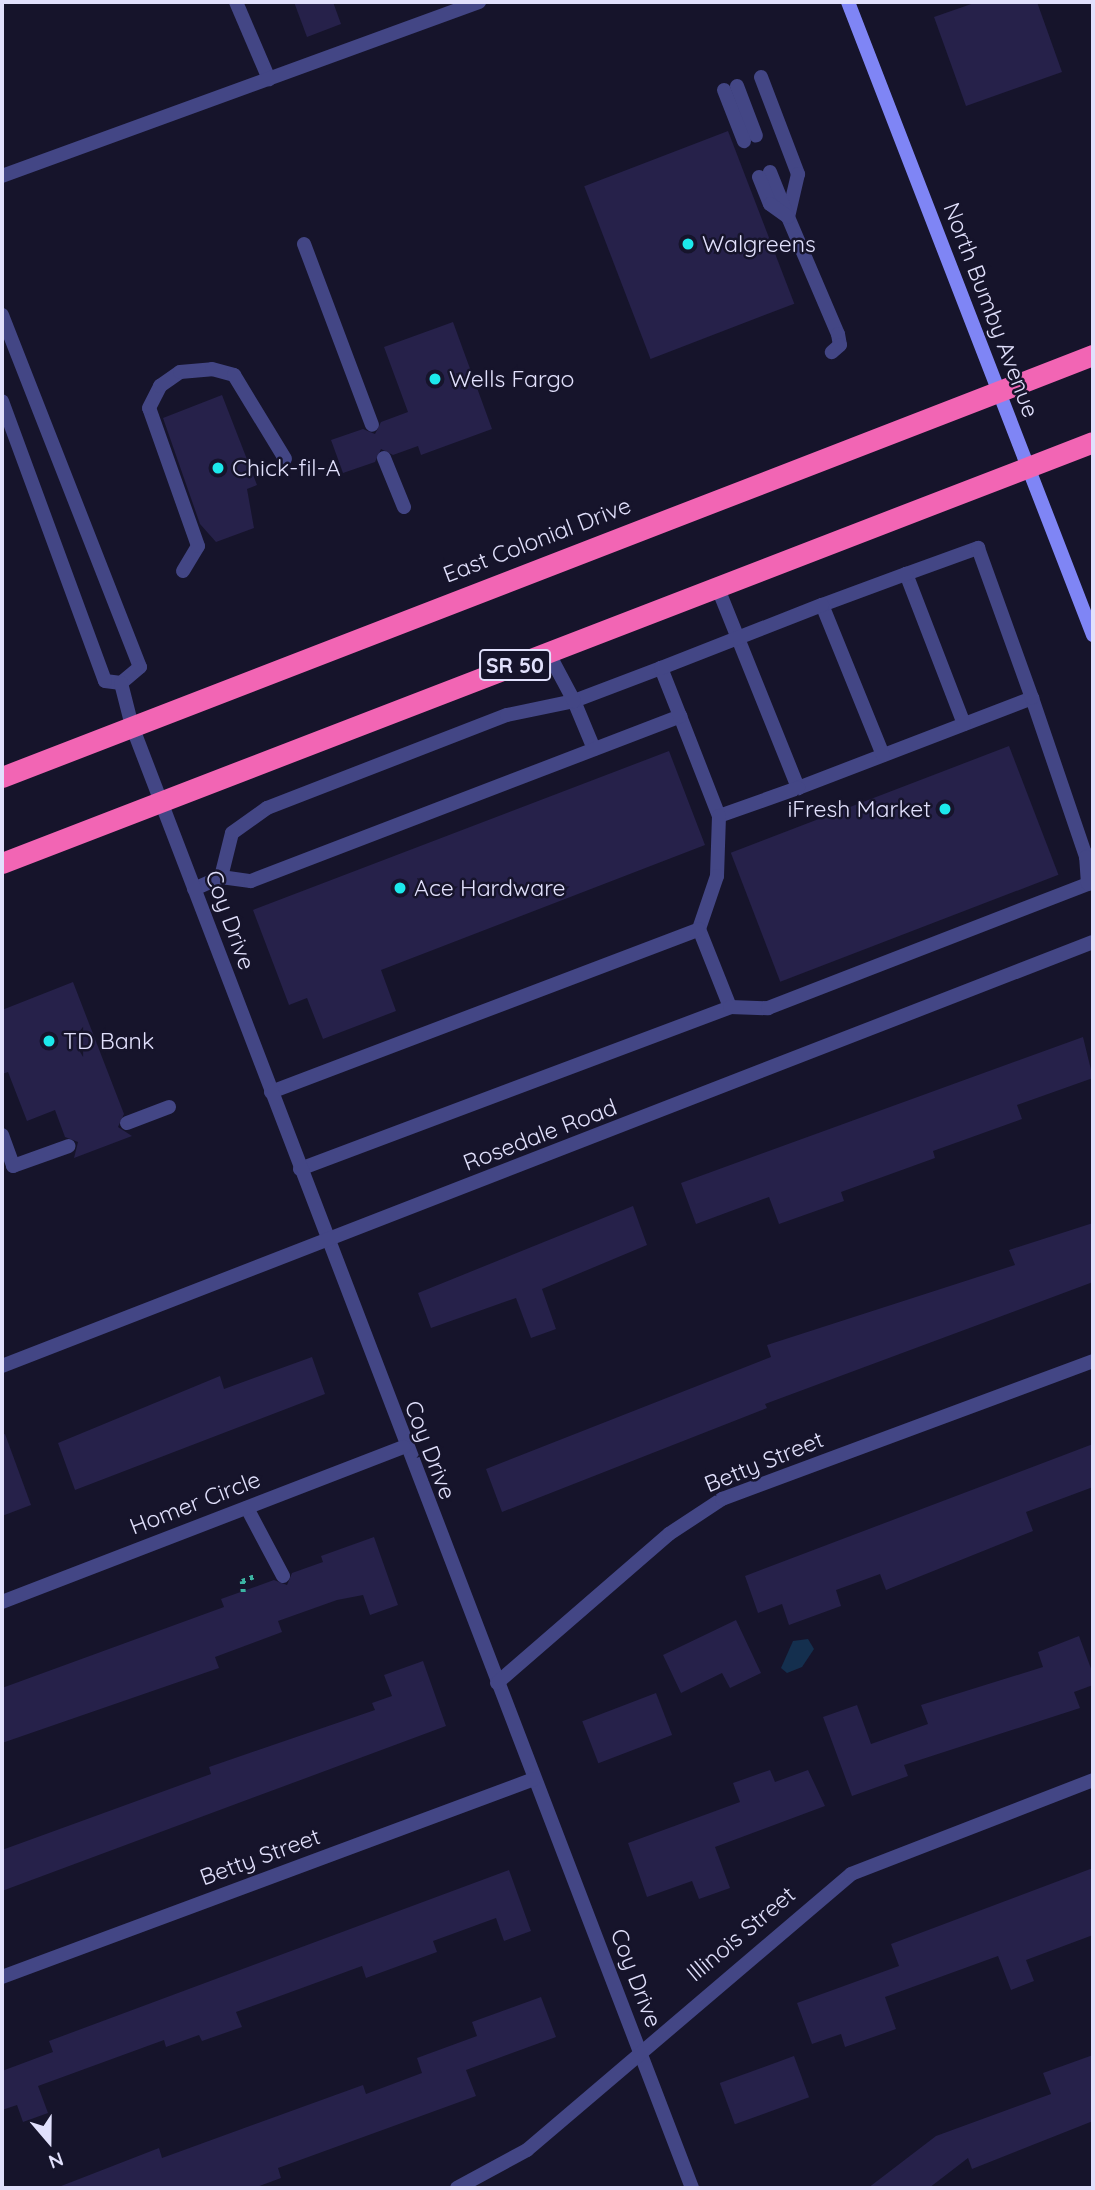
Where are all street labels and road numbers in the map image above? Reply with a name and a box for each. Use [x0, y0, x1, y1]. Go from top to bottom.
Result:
street label: North Bumby Avenue [937, 199, 1045, 421]
street label: East Colonial Drive [439, 491, 635, 589]
road number: SR 50 [478, 648, 552, 682]
street label: Coy Drive [199, 867, 261, 973]
street label: Rosedale Road [459, 1093, 621, 1177]
street label: Coy Drive [399, 1397, 461, 1503]
street label: Betty Street [701, 1426, 827, 1498]
street label: Homer Circle [126, 1465, 264, 1541]
street label: Betty Street [196, 1823, 324, 1891]
street label: Illinois Street [681, 1881, 801, 1987]
street label: Coy Drive [605, 1925, 667, 2031]

